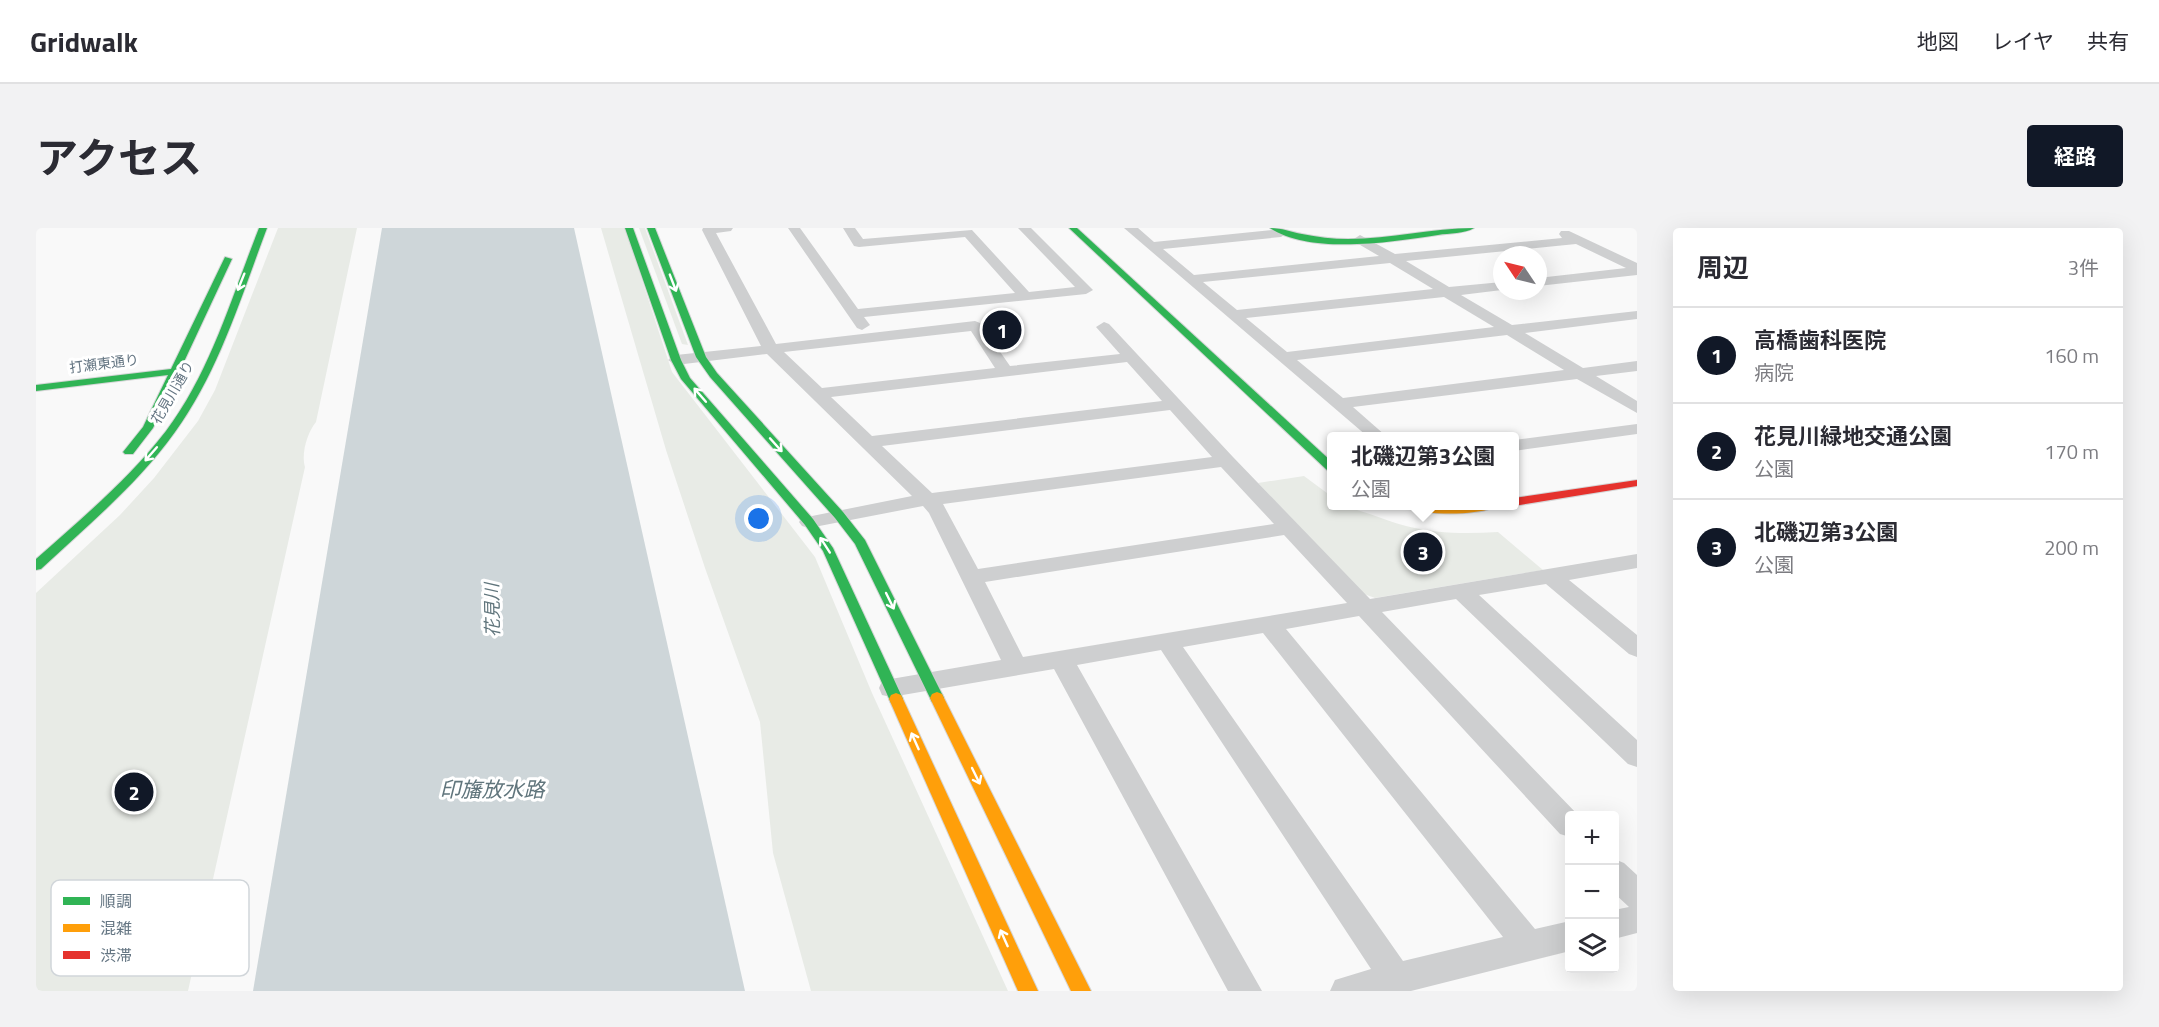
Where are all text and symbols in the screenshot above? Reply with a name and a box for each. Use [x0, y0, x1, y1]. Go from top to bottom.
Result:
text: Gridwalk [30, 20, 138, 63]
text: 地図 [1917, 25, 1959, 57]
text: レイヤ [1992, 25, 2054, 57]
text: 共有 [2087, 25, 2129, 57]
text: アクセス [36, 125, 202, 189]
button: 経路 [2027, 125, 2123, 187]
north arrow [1493, 246, 1547, 300]
text: 周辺 [1697, 248, 1749, 287]
text: 3件 [2068, 252, 2099, 283]
one-way arrow [235, 272, 246, 291]
one-way arrow [668, 273, 679, 291]
pin: 1 [982, 308, 1022, 352]
text: 高橋歯科医院 [1754, 323, 1886, 357]
text: 1 [1711, 340, 1722, 371]
text: 160 m [2044, 340, 2099, 371]
street label: 打瀬東通り [68, 348, 140, 378]
street label: 花見川通り [145, 356, 199, 428]
text: 病院 [1754, 357, 1794, 388]
one-way arrow [693, 388, 707, 403]
text: 花見川緑地交通公園 [1754, 419, 1952, 453]
popup [1327, 432, 1519, 510]
text: 2 [1711, 436, 1722, 467]
text: 170 m [2044, 436, 2099, 467]
one-way arrow [769, 437, 783, 452]
text: 北磯辺第3公園 [1351, 439, 1495, 473]
one-way arrow [145, 446, 158, 462]
text: 公園 [1754, 453, 1794, 484]
text: 公園 [1351, 473, 1391, 504]
your location [744, 504, 773, 533]
text: 北磯辺第3公園 [1754, 515, 1898, 549]
pin: 3 [1404, 530, 1442, 574]
text: 3 [1711, 532, 1722, 563]
text: 200 m [2044, 532, 2099, 563]
one-way arrow [818, 537, 830, 554]
text: 公園 [1754, 549, 1794, 580]
water label: 花見川 [478, 581, 506, 637]
one-way arrow [885, 591, 897, 609]
one-way arrow [909, 732, 920, 751]
one-way arrow [970, 767, 982, 785]
pin: 2 [114, 770, 154, 814]
water label: 印旛放水路 [440, 773, 546, 805]
map controls [1565, 811, 1619, 973]
button: + [1565, 811, 1619, 865]
button: − [1565, 865, 1619, 919]
legend [51, 880, 249, 976]
text: 順調 [100, 889, 132, 913]
text: 混雑 [100, 916, 132, 940]
button: layers [1565, 919, 1619, 973]
one-way arrow [998, 929, 1010, 947]
text: 渋滞 [100, 943, 132, 967]

